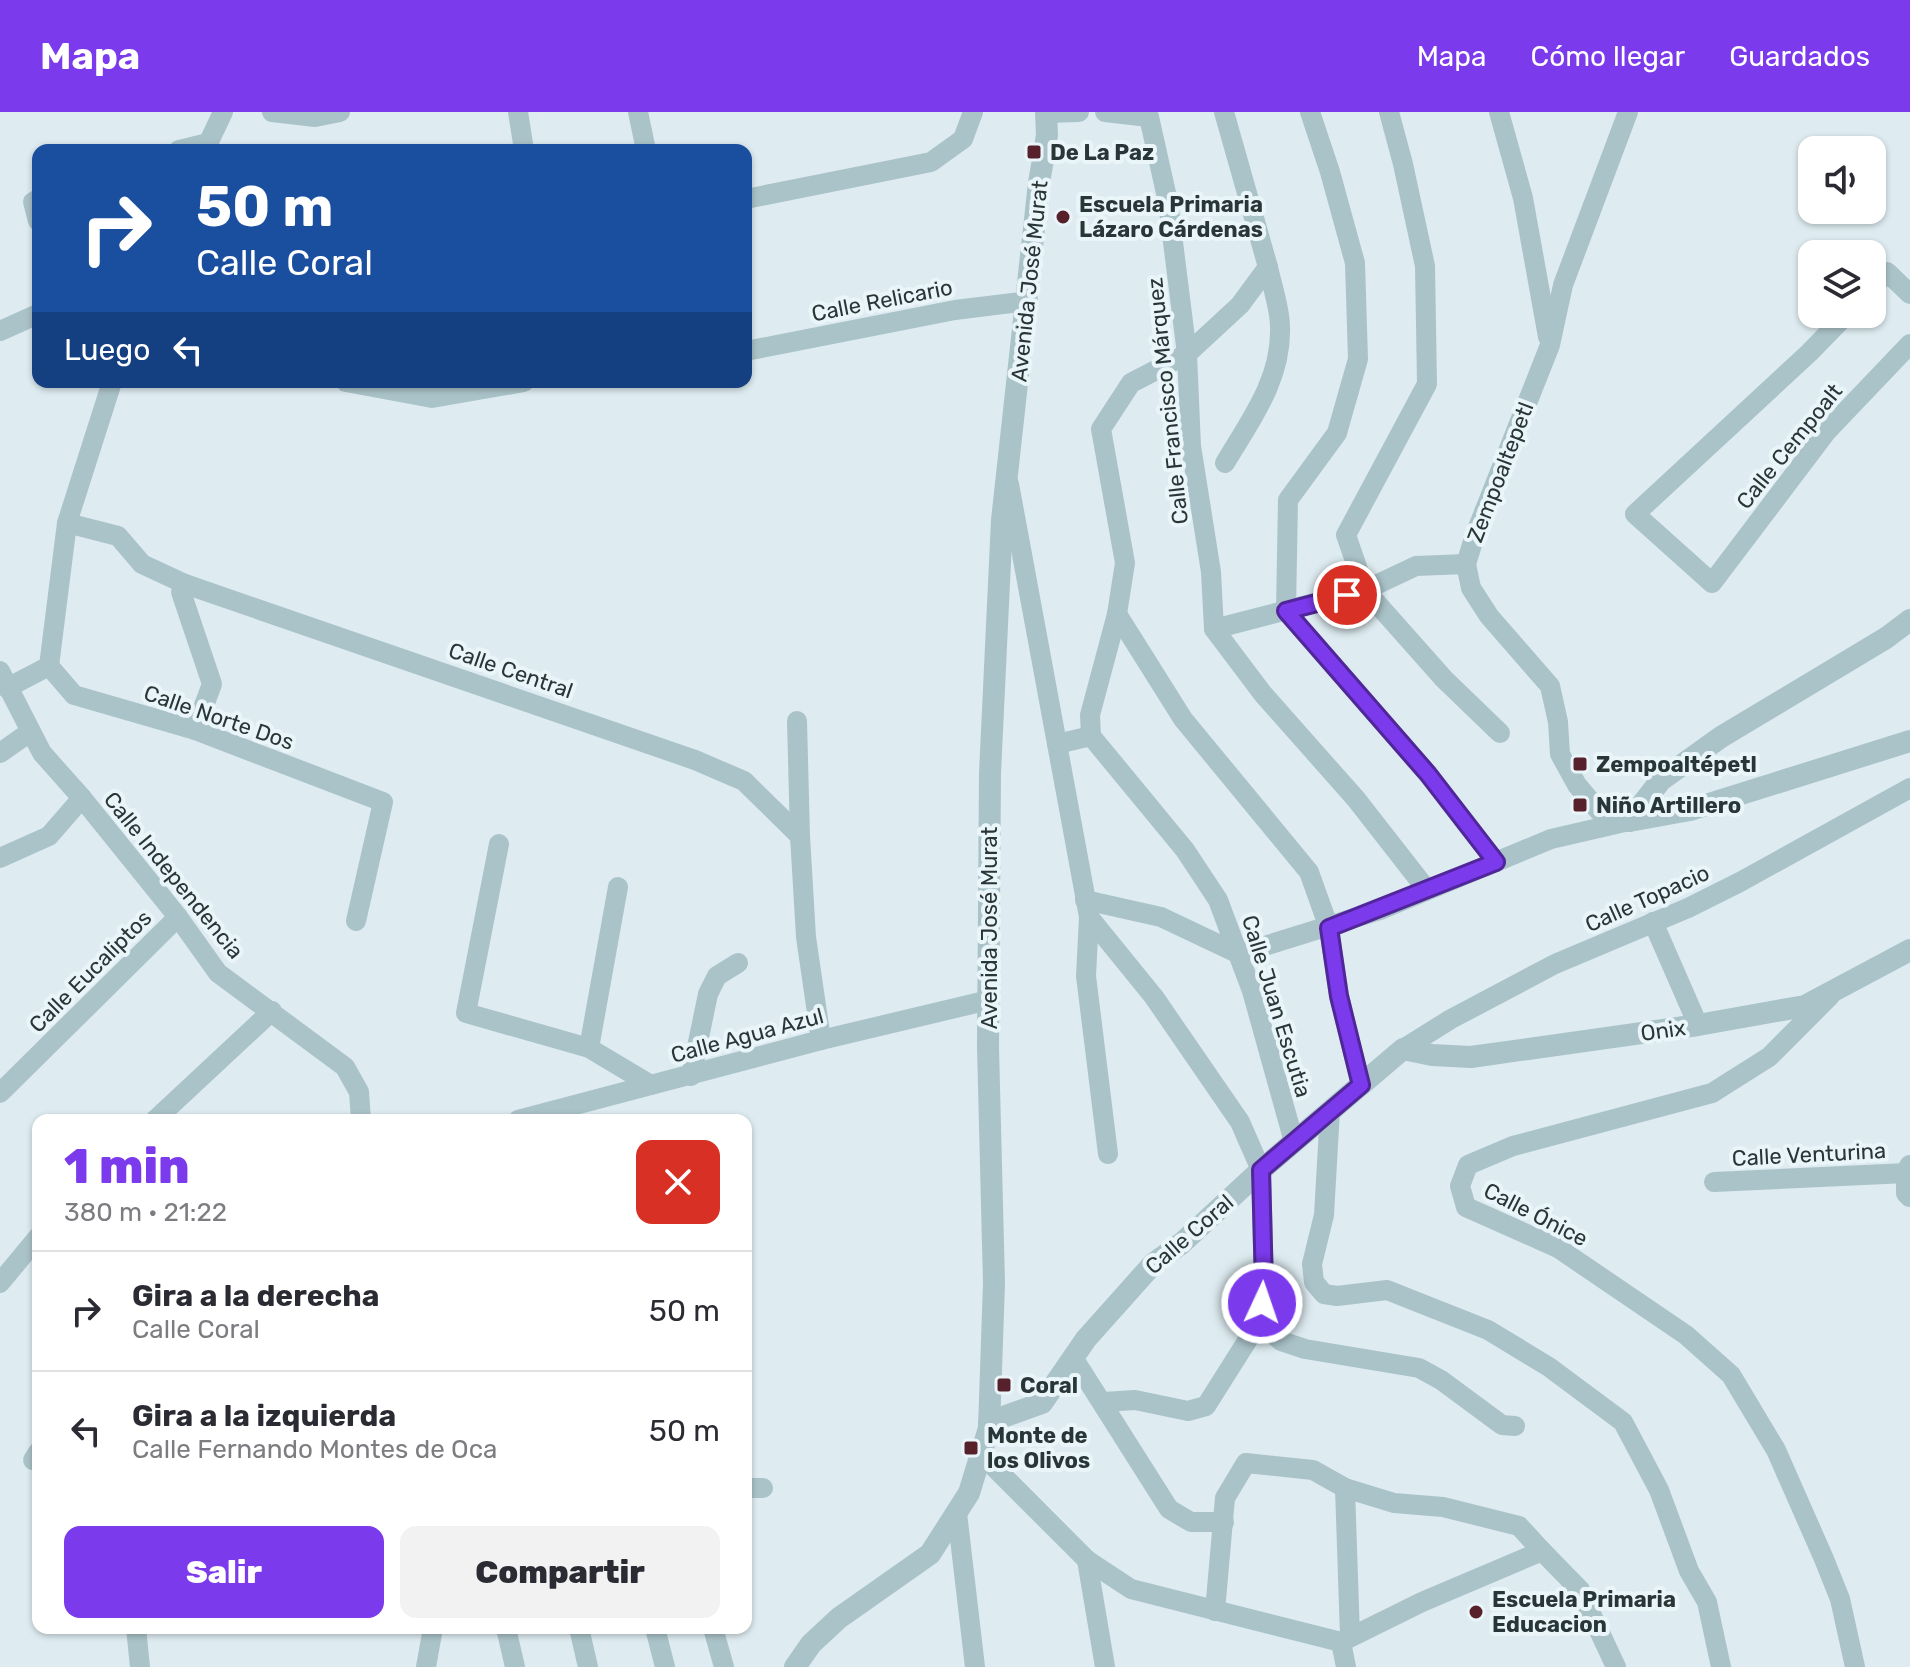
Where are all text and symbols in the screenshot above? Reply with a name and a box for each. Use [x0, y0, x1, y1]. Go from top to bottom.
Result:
text: Mapa [40, 33, 140, 79]
text: Mapa [1417, 40, 1486, 73]
text: Cómo llegar [1530, 40, 1685, 73]
text: Guardados [1729, 40, 1870, 73]
map controls [1798, 136, 1886, 328]
button: sound [1798, 136, 1886, 224]
place label: De La Paz [1050, 139, 1154, 166]
marker: De La Paz [1025, 143, 1043, 161]
text: 50 m [196, 174, 333, 240]
icon: right [64, 176, 168, 280]
street label: Avenida José Murat [1005, 179, 1054, 383]
place label: Escuela Primaria Lázaro Cárdenas [1079, 191, 1263, 243]
marker: Escuela Primaria Lázaro Cárdenas [1054, 208, 1072, 226]
button: layers [1798, 240, 1886, 328]
text: Calle Coral [196, 241, 373, 284]
street label: Calle Relicario [809, 274, 955, 327]
street label: Calle Francisco Márquez [1141, 276, 1194, 526]
icon: left [166, 328, 210, 372]
text: Luego [64, 332, 150, 368]
street label: Calle Cempoalt [1731, 378, 1848, 514]
street label: Zempoaltepetl [1461, 398, 1540, 546]
pin [1313, 561, 1381, 629]
icon: arrive [1325, 573, 1369, 617]
street label: Calle Central [445, 637, 577, 704]
street label: Calle Norte Dos [140, 679, 297, 756]
place label: Zempoaltépetl [1596, 751, 1757, 778]
marker: Zempoaltépetl [1571, 755, 1589, 773]
street label: Calle Independencia [98, 786, 249, 964]
place label: Niño Artillero [1596, 792, 1741, 819]
marker: Niño Artillero [1571, 796, 1589, 814]
street label: Avenida José Murat [976, 826, 1003, 1029]
street label: Calle Topacio [1581, 859, 1714, 938]
street label: Calle Eucaliptos [24, 905, 157, 1038]
street label: Calle Juan Escutia [1236, 912, 1317, 1101]
street label: Calle Agua Azul [668, 1002, 826, 1069]
street label: Onix [1639, 1014, 1688, 1047]
street label: Calle Venturina [1731, 1137, 1887, 1172]
text: 1 min [64, 1138, 190, 1195]
button: close [636, 1140, 720, 1224]
street label: Calle Ónice [1479, 1177, 1592, 1252]
street label: Calle Coral [1140, 1189, 1239, 1280]
text: 380 m · 21:22 [64, 1197, 227, 1228]
position arrow [1220, 1261, 1304, 1345]
text: Gira a la derecha [132, 1278, 379, 1314]
icon: right [64, 1289, 108, 1333]
text: 50 m [649, 1293, 720, 1329]
text: Calle Coral [132, 1314, 260, 1345]
place label: Coral [1020, 1372, 1078, 1399]
marker: Coral [995, 1376, 1013, 1394]
text: Gira a la izquierda [132, 1398, 396, 1434]
icon: left [64, 1409, 108, 1453]
text: 50 m [649, 1413, 720, 1449]
place label: Monte de los Olivos [987, 1422, 1090, 1474]
text: Calle Fernando Montes de Oca [132, 1434, 497, 1465]
marker: Monte de los Olivos [962, 1439, 980, 1457]
button: Salir [64, 1526, 384, 1618]
button: Compartir [400, 1526, 720, 1618]
place label: Escuela Primaria Educacion [1492, 1586, 1676, 1638]
marker: Escuela Primaria Educacion [1467, 1603, 1485, 1621]

